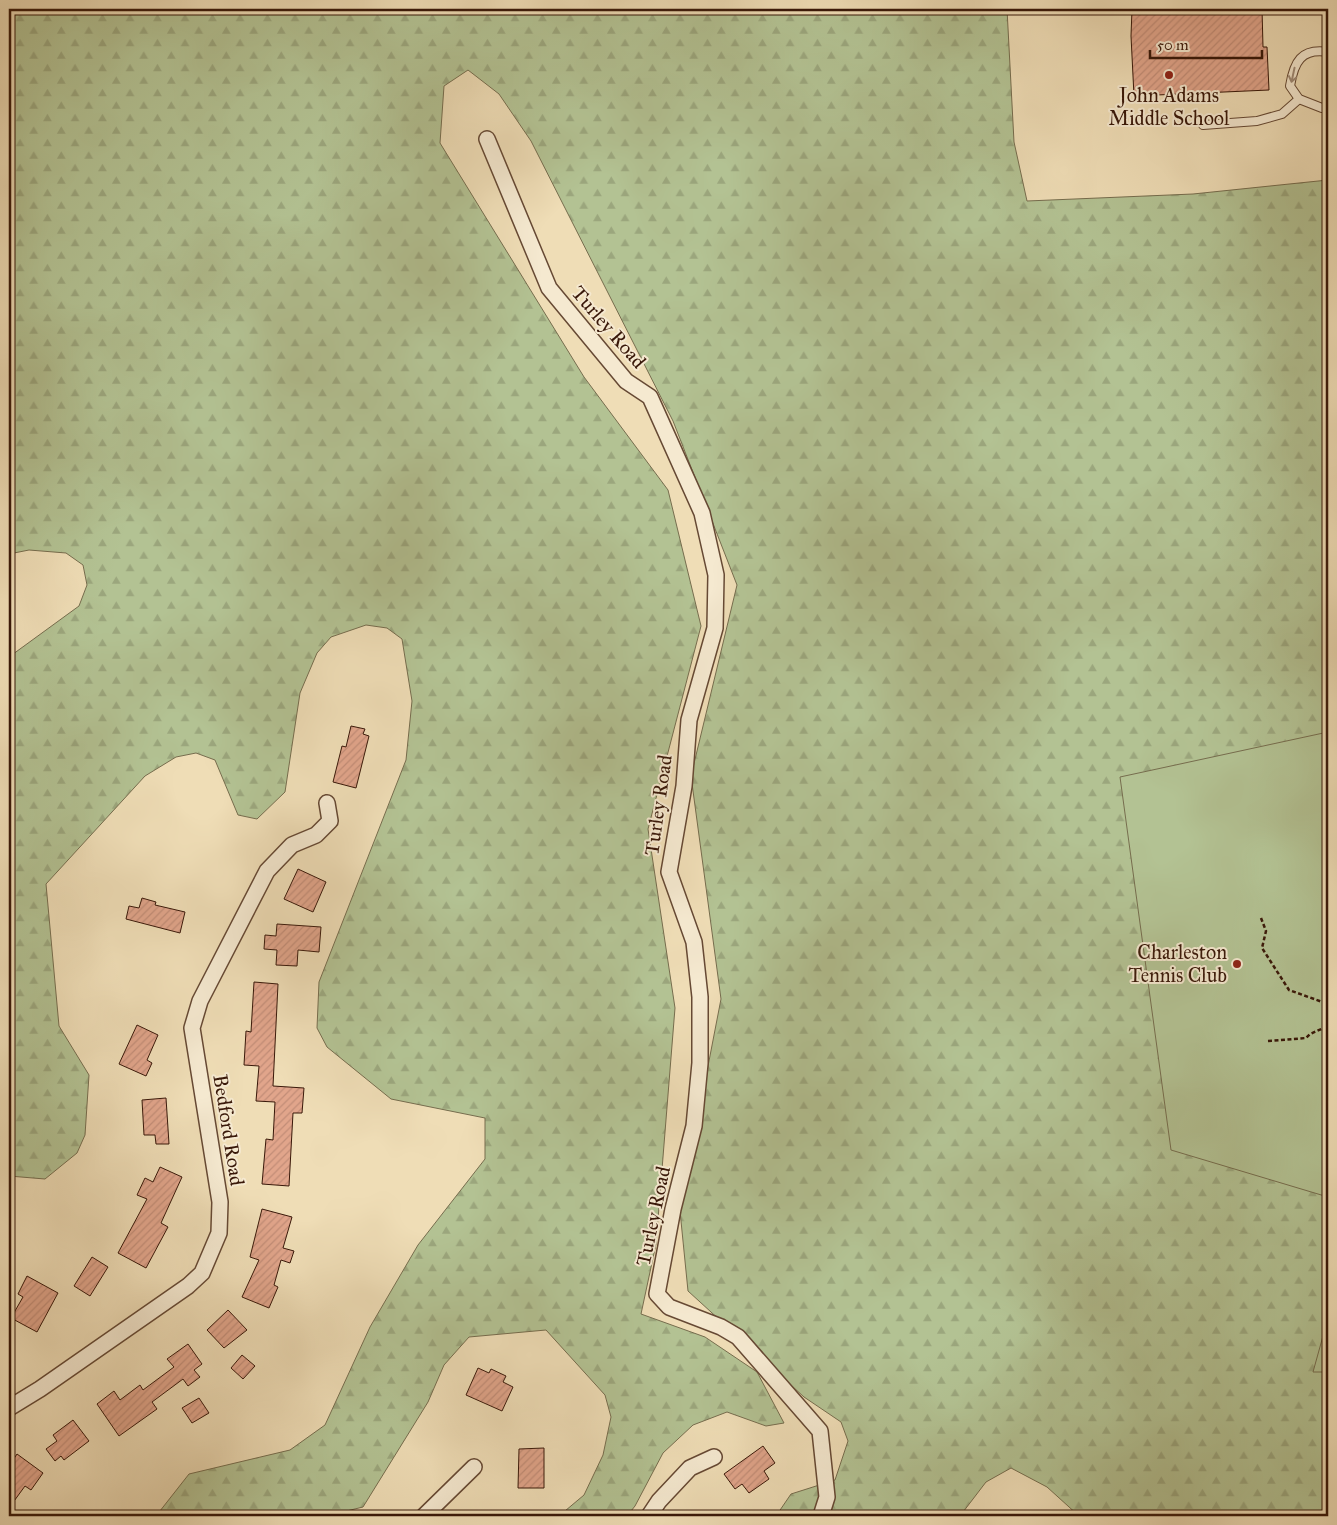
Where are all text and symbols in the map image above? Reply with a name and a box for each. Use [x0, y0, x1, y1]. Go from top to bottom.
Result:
scale bar [1150, 28, 1262, 60]
text: 50 m [1157, 36, 1189, 54]
one-way arrow [1287, 66, 1297, 82]
marker: John Adams Middle School [1163, 69, 1175, 81]
place label: John Adams Middle School [1109, 83, 1230, 130]
street label: Turley Road [567, 281, 651, 373]
street label: Turley Road [639, 753, 677, 857]
place label: Charleston Tennis Club [1129, 940, 1227, 987]
marker: Charleston Tennis Club [1231, 958, 1243, 970]
street label: Bedford Road [208, 1072, 250, 1188]
street label: Turley Road [631, 1164, 675, 1268]

